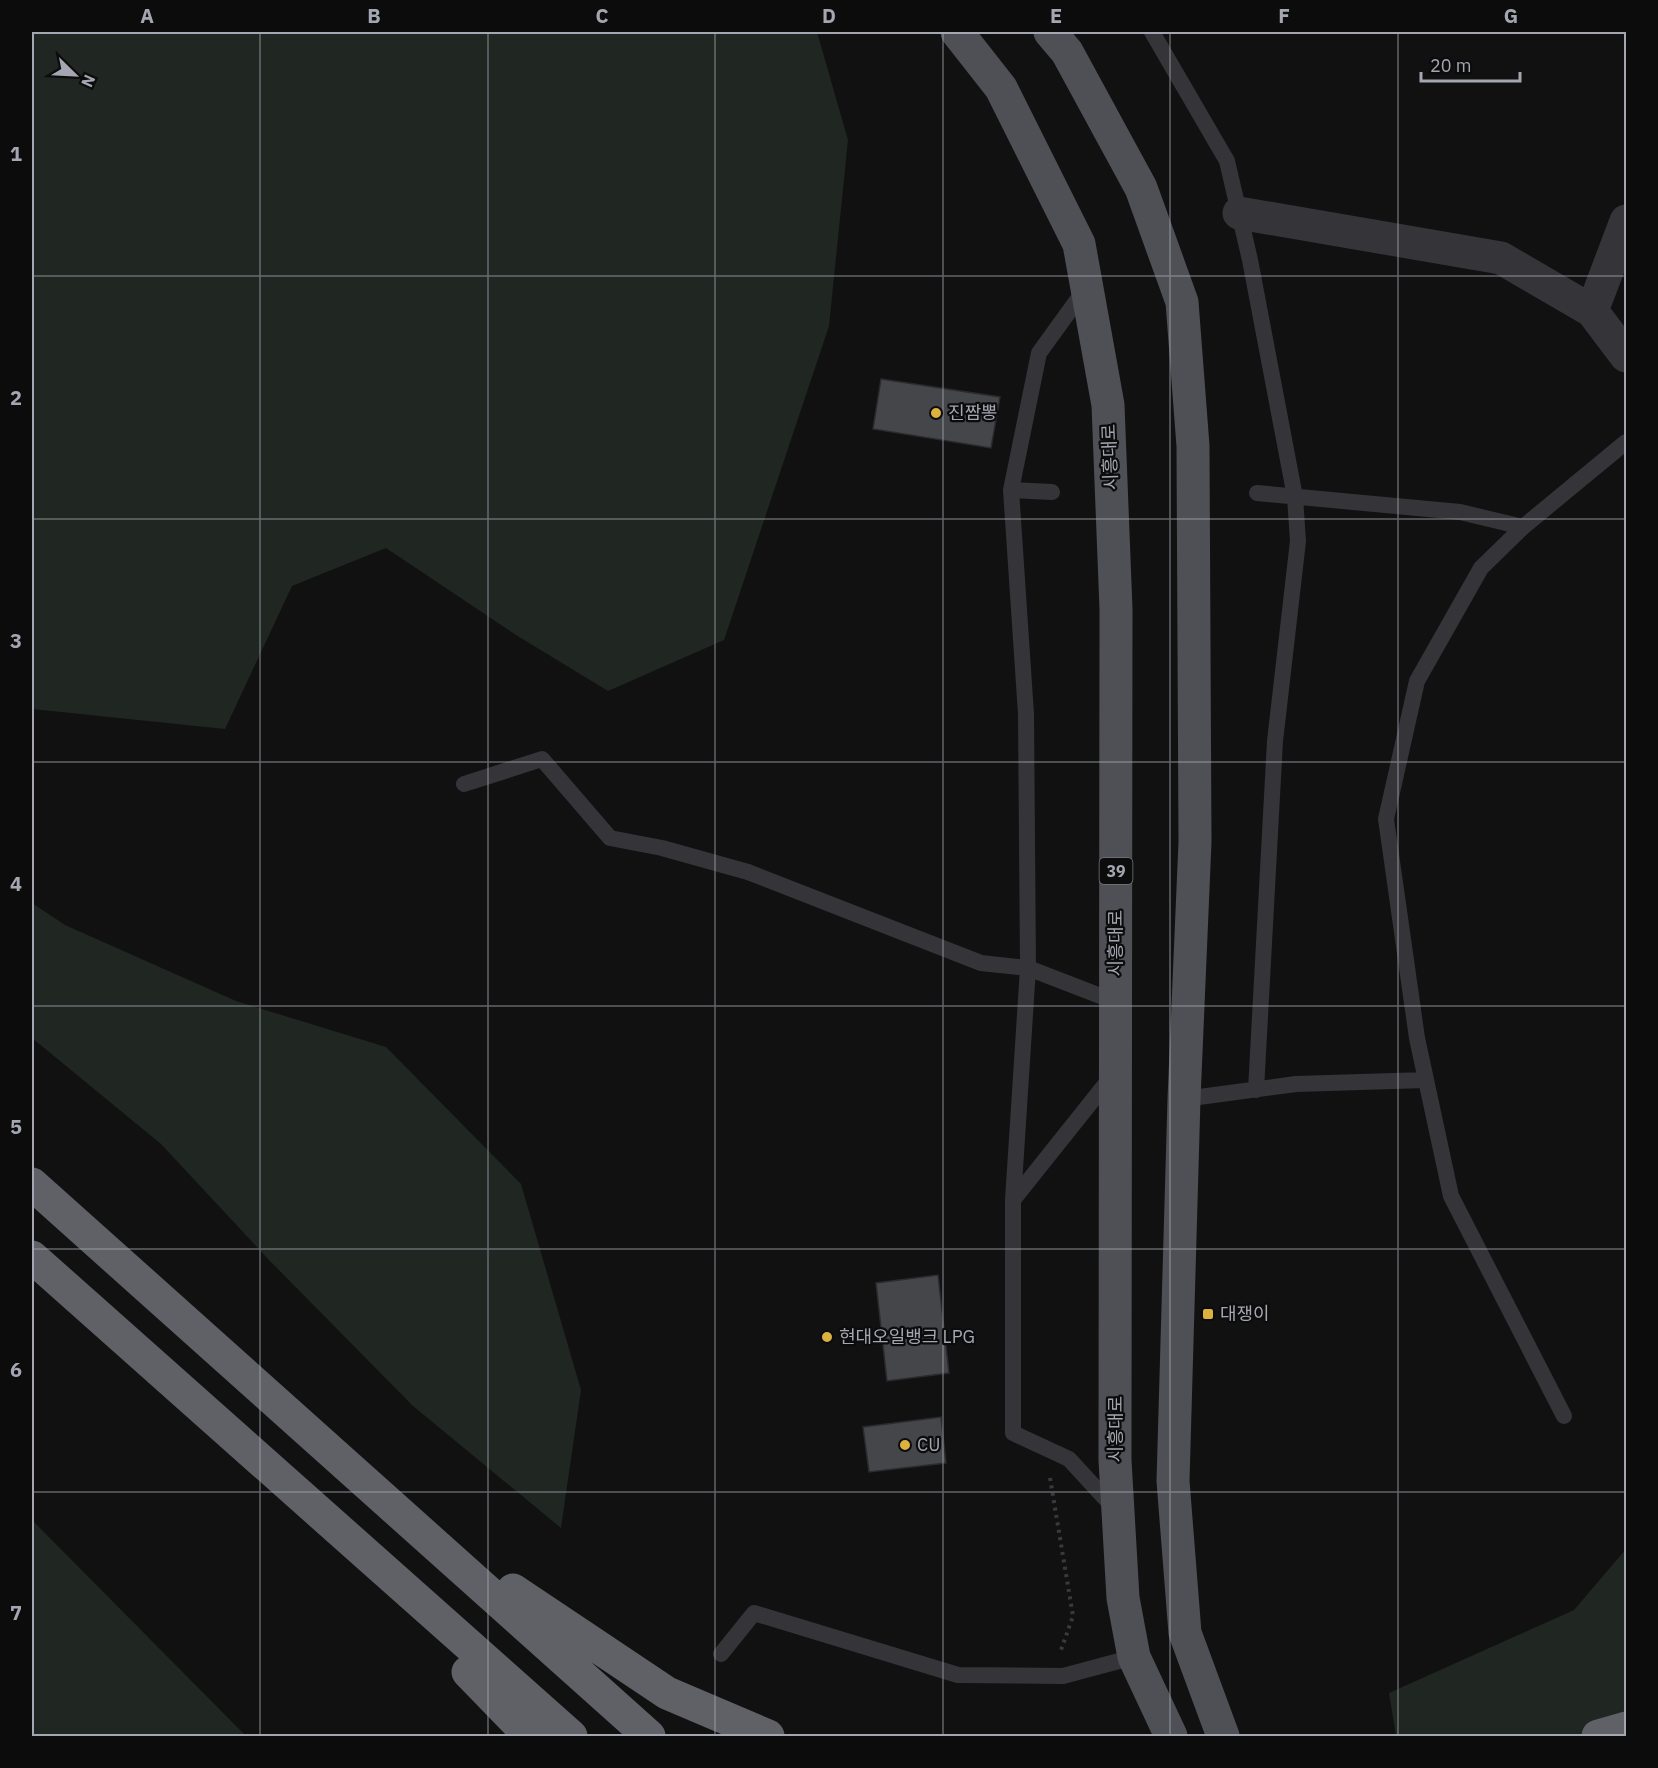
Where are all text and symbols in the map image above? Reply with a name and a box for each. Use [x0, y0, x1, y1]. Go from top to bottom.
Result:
text: A [140, 2, 154, 29]
text: B [367, 2, 381, 29]
text: C [595, 2, 609, 29]
text: D [822, 2, 836, 29]
text: E [1050, 2, 1062, 29]
text: F [1278, 2, 1290, 29]
text: G [1504, 2, 1518, 29]
north arrow [45, 45, 105, 105]
scale bar [1421, 45, 1520, 83]
text: 20 m [1430, 54, 1472, 77]
text: N [77, 72, 100, 90]
text: 1 [10, 140, 22, 167]
text: 2 [10, 384, 22, 411]
place label: 진짬뽕 [948, 401, 998, 424]
marker: 진짬뽕 [929, 406, 943, 420]
street label: 시흥대로 [1097, 424, 1122, 491]
text: 3 [10, 627, 22, 654]
road number: 39 [1100, 858, 1132, 884]
text: 4 [10, 870, 22, 897]
street label: 시흥대로 [1104, 910, 1127, 976]
text: 5 [10, 1113, 22, 1140]
place label: 대쟁이 [1220, 1302, 1270, 1325]
marker: 대쟁이 [1201, 1307, 1215, 1321]
place label: 현대오일뱅크 LPG [839, 1325, 975, 1348]
marker: 현대오일뱅크 LPG [820, 1330, 834, 1344]
text: 6 [10, 1356, 22, 1383]
street label: 시흥대로 [1104, 1396, 1127, 1462]
place label: CU [917, 1433, 940, 1456]
marker: CU [898, 1438, 912, 1452]
text: 7 [10, 1599, 22, 1626]

